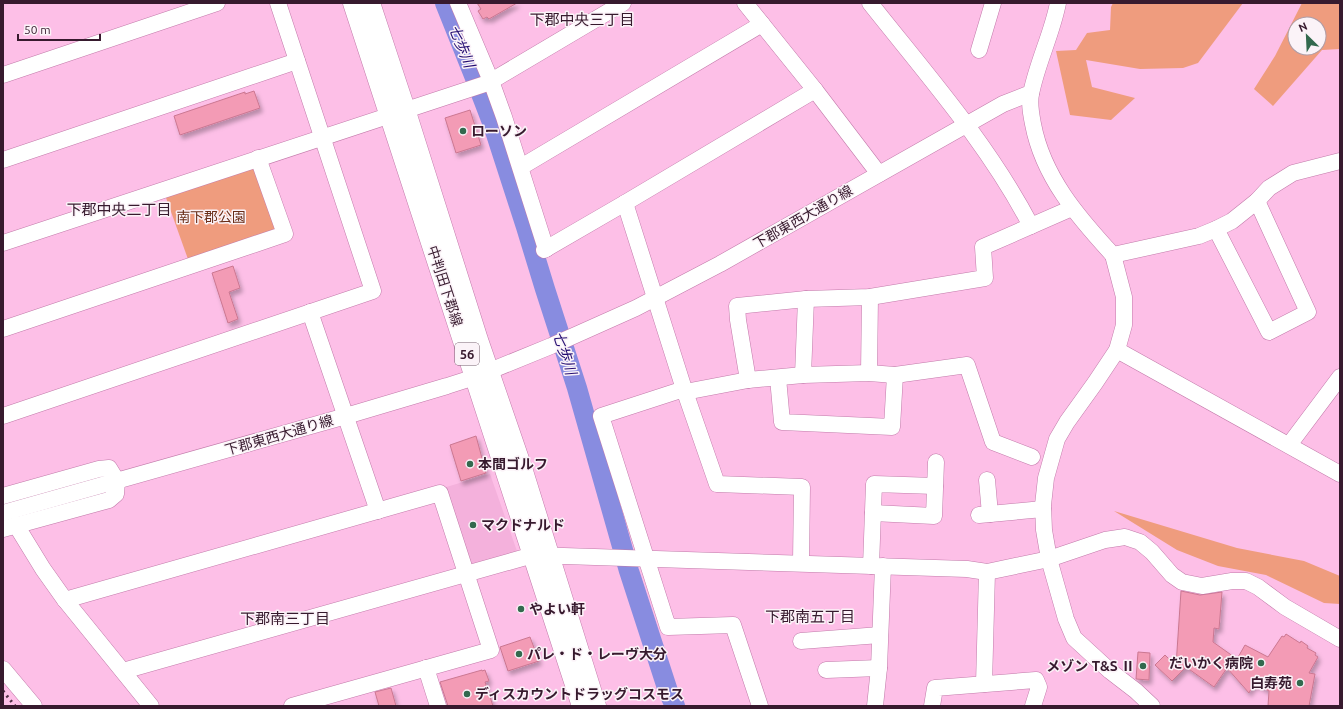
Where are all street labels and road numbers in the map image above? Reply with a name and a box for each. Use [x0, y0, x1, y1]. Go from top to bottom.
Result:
street label: 下郡東西大通り線 [751, 182, 855, 252]
street label: 中判田下郡線 [424, 244, 466, 328]
road number: 56 [455, 343, 479, 365]
street label: 下郡東西大通り線 [223, 412, 335, 458]

